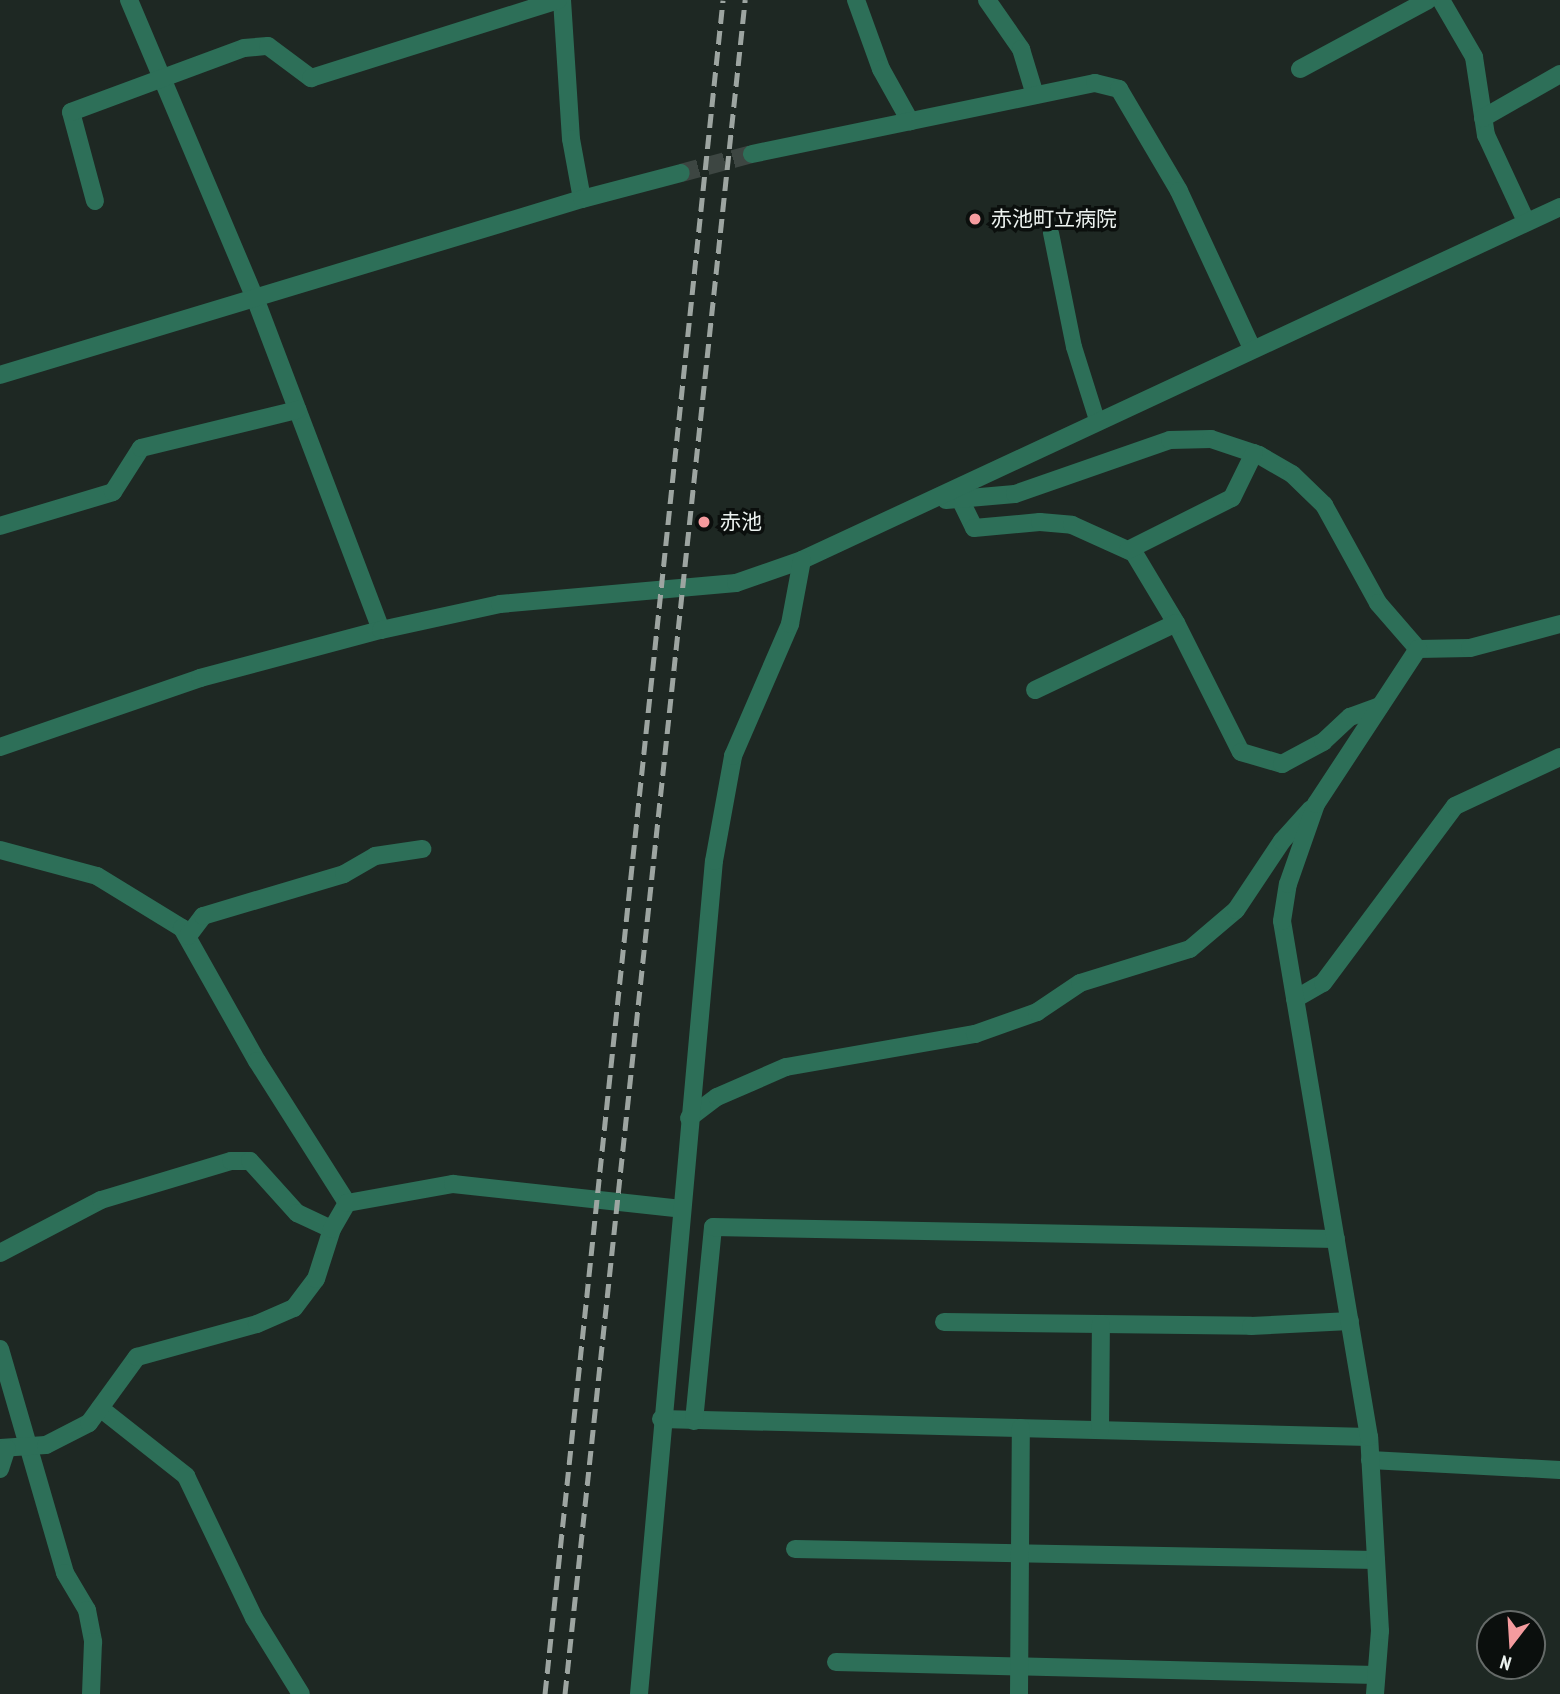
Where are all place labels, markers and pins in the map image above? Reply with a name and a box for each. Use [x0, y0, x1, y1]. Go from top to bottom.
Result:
place label: 赤池町立病院 [991, 206, 1117, 232]
marker: 赤池町立病院 [965, 209, 985, 229]
place label: 赤池 [720, 509, 762, 535]
marker: 赤池 [694, 512, 714, 532]

